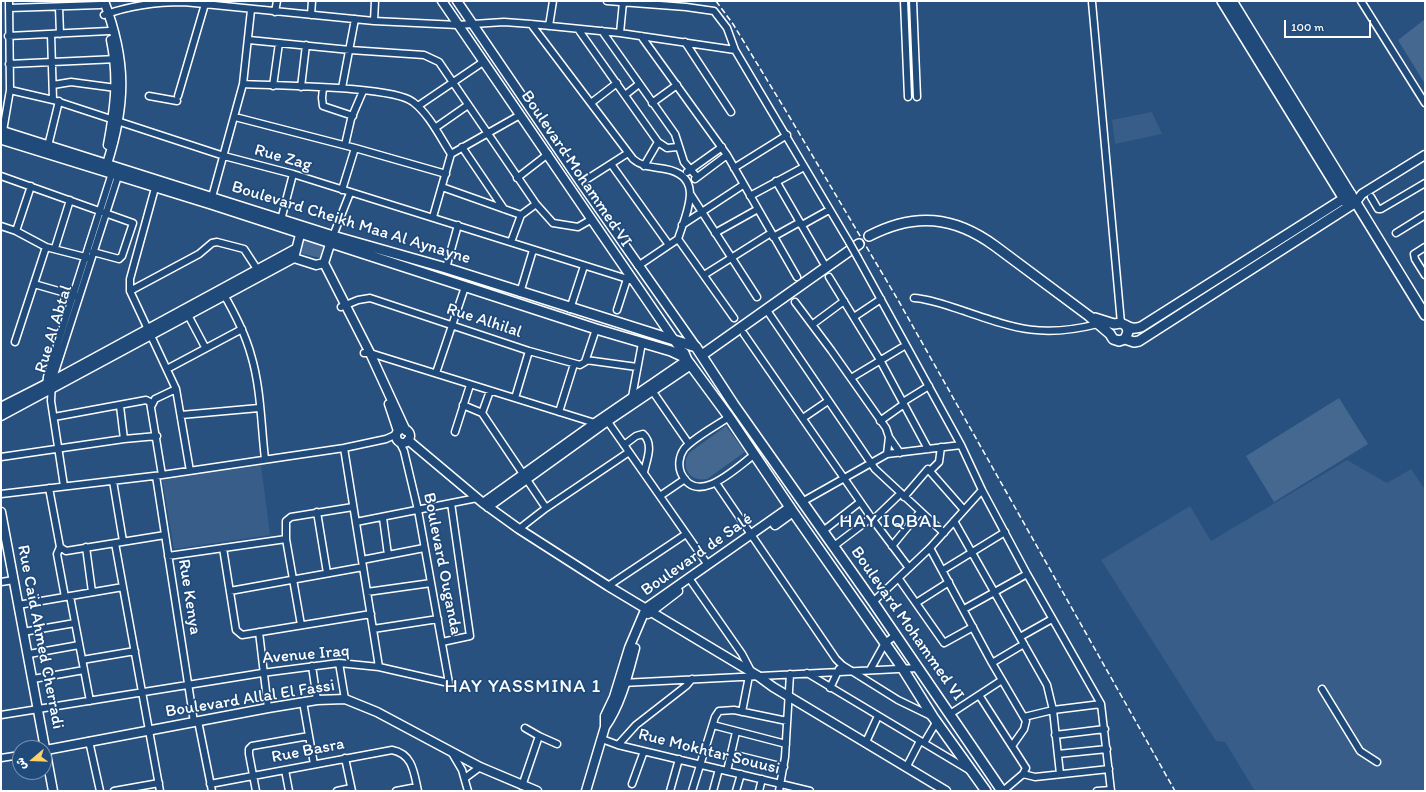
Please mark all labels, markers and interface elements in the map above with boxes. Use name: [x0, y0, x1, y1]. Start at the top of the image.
scale bar: [1286, 12, 1373, 38]
text: 100 m: [1291, 20, 1324, 34]
street label: Boulevard Mohammed VI: [516, 87, 636, 251]
street label: Rue Zag: [252, 140, 314, 176]
street label: Boulevard Cheikh Maa Al Aynayne: [229, 177, 473, 269]
street label: Rue Al Abtal: [31, 283, 77, 375]
street label: Rue Alhilal: [444, 299, 524, 343]
street label: Boulevard Ouganda: [418, 491, 466, 637]
street label: Boulevard de Salé: [637, 509, 757, 601]
district label: HAY IQBAL: [839, 511, 943, 533]
street label: Rue Caïd Ahmed Cherradi: [12, 543, 68, 731]
street label: Boulevard Mohammed VI: [846, 543, 968, 705]
street label: Rue Kenya: [173, 558, 205, 636]
street label: Avenue Iraq: [261, 641, 351, 669]
street label: Boulevard Allal El Fassi: [164, 676, 336, 722]
district label: HAY YASSMINA 1: [445, 676, 601, 698]
street label: Rue Mokhtar Souusi: [636, 725, 782, 779]
street label: Rue Basra: [270, 734, 346, 768]
north arrow: [12, 740, 52, 780]
text: ش: [13, 756, 29, 772]

